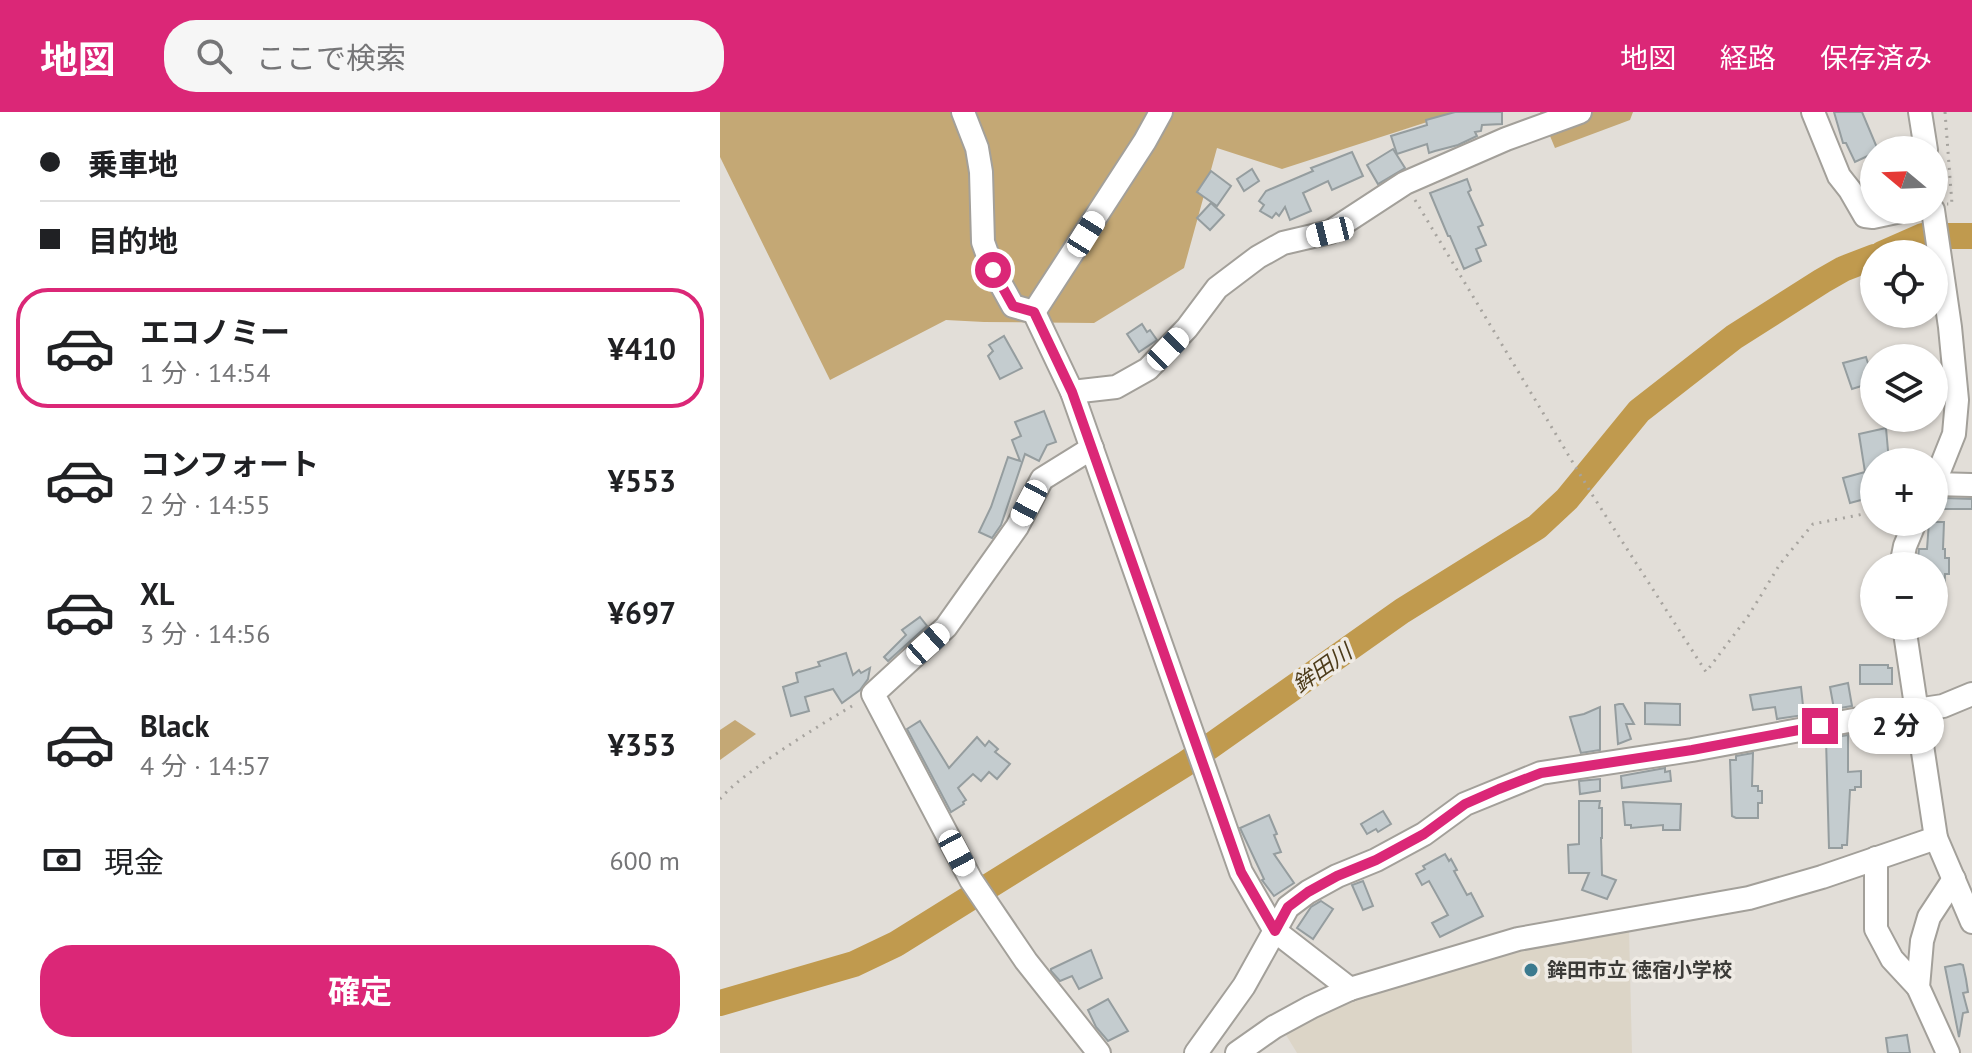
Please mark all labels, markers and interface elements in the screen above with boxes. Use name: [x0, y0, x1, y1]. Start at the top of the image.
search box: [164, 20, 724, 92]
text: 地図: [40, 34, 116, 83]
icon: search: [192, 34, 236, 78]
text: ここで検索: [256, 38, 406, 77]
text: 地図: [1620, 39, 1676, 76]
text: 経路: [1720, 39, 1776, 76]
text: 保存済み: [1820, 39, 1932, 76]
north arrow: [1860, 136, 1948, 224]
map controls: [1860, 136, 1948, 640]
text: 乗車地: [88, 144, 178, 183]
car: [1063, 207, 1109, 261]
car: [1304, 215, 1356, 249]
text: 目的地: [88, 221, 178, 260]
button: locate: [1860, 240, 1948, 328]
route start: [975, 252, 1011, 288]
icon: car: [44, 312, 116, 384]
text: エコノミー: [140, 312, 290, 351]
car: [1143, 323, 1193, 375]
text: ¥410: [608, 329, 676, 368]
button: layers: [1860, 344, 1948, 432]
text: 1 分 · 14:54: [140, 356, 270, 389]
icon: car: [44, 444, 116, 516]
text: コンフォート: [140, 444, 319, 483]
button: +: [1860, 448, 1948, 536]
text: ¥553: [608, 461, 676, 500]
car: [1007, 476, 1051, 530]
text: 2 分 · 14:55: [140, 488, 270, 521]
button: −: [1860, 552, 1948, 640]
text: XL: [140, 574, 174, 613]
icon: car: [44, 576, 116, 648]
text: ¥697: [608, 593, 676, 632]
text: 3 分 · 14:56: [140, 617, 270, 650]
car: [902, 619, 954, 669]
water label: 鉾田川: [1287, 636, 1359, 698]
callout: 2 分: [1848, 698, 1944, 754]
text: Black: [140, 706, 209, 745]
icon: car: [44, 708, 116, 780]
route end: [1802, 708, 1838, 744]
text: 2 分: [1872, 709, 1920, 742]
text: ¥353: [608, 725, 676, 764]
text: 4 分 · 14:57: [140, 749, 270, 782]
car: [935, 826, 979, 880]
icon: cash: [40, 838, 84, 882]
text: 現金: [104, 842, 164, 881]
text: 600 m: [609, 844, 680, 877]
button: 確定: [40, 945, 680, 1037]
place label: 鉾田市立 徳宿小学校: [1547, 957, 1732, 983]
marker: 鉾田市立 徳宿小学校: [1522, 961, 1540, 979]

